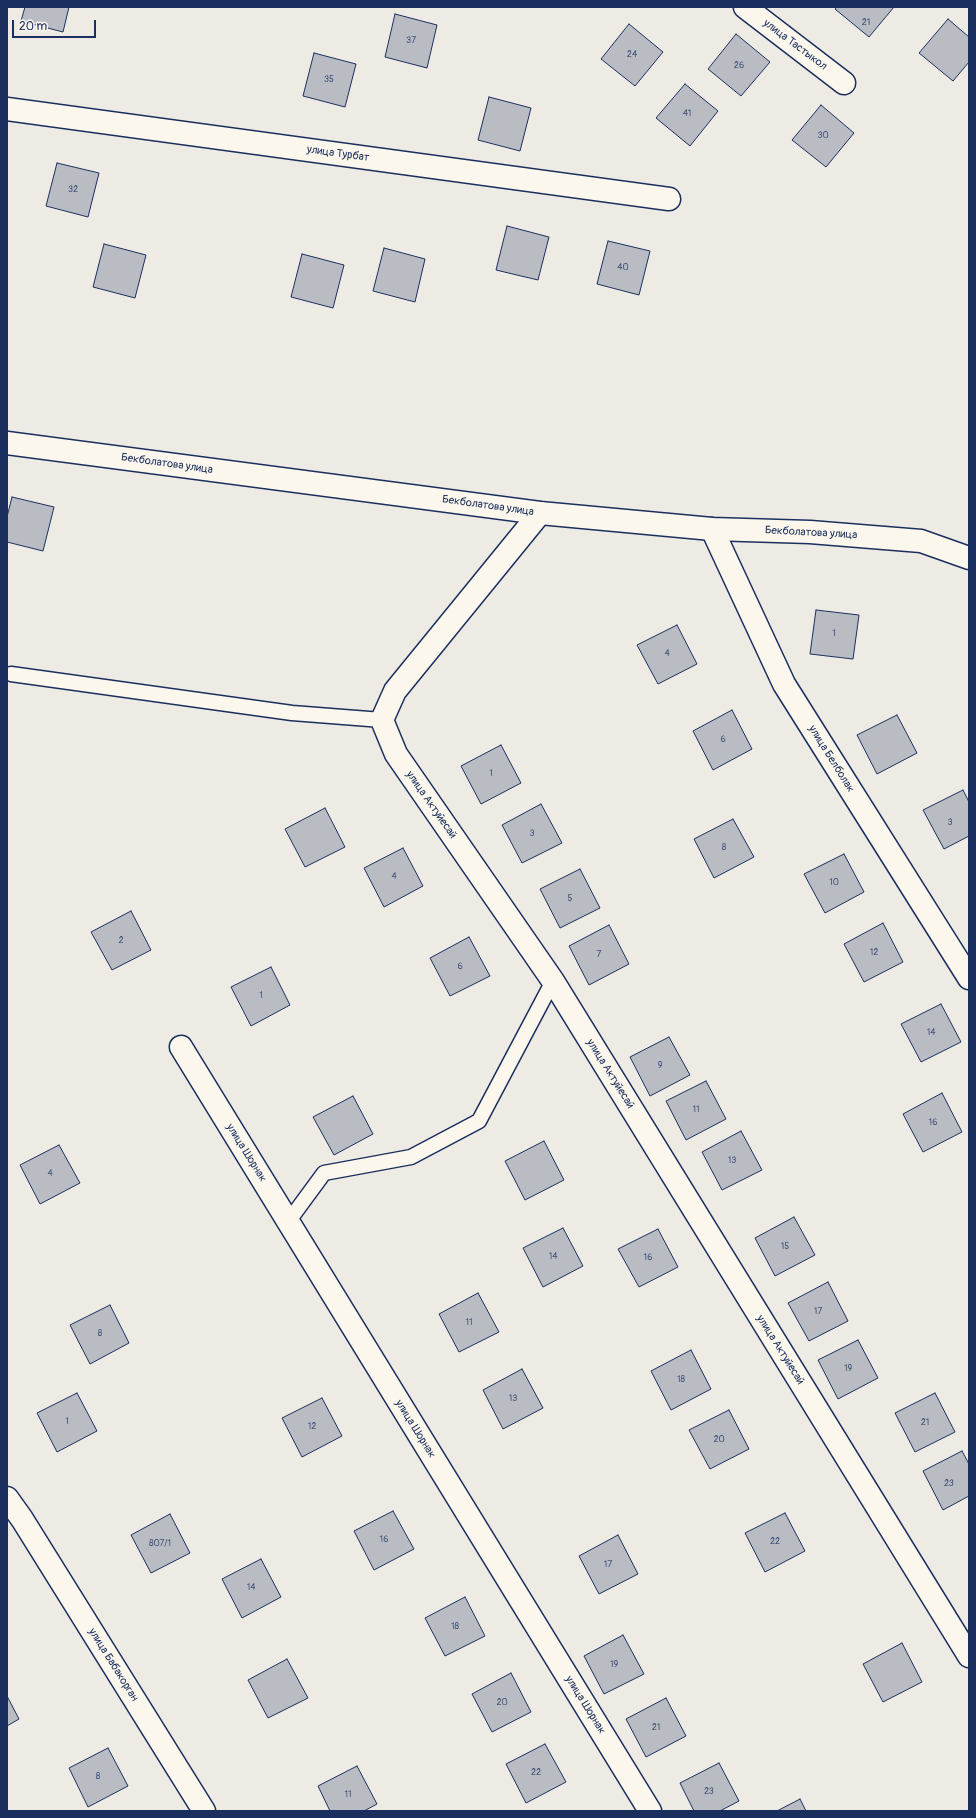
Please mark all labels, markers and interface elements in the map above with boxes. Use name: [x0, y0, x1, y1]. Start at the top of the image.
scale bar: [14, 12, 98, 38]
street label: улица Тастыкол: [761, 17, 829, 73]
house number: 21: [862, 18, 870, 28]
text: 20 m: [19, 19, 47, 34]
house number: 37: [406, 36, 416, 46]
house number: 24: [627, 50, 637, 60]
house number: 26: [734, 61, 744, 71]
house number: 35: [324, 75, 334, 85]
house number: 41: [683, 109, 691, 119]
house number: 30: [817, 131, 829, 141]
street label: улица Турбат: [306, 143, 370, 165]
house number: 32: [68, 185, 78, 195]
house number: 40: [617, 263, 629, 273]
street label: Бекболатова улица: [120, 451, 214, 477]
street label: Бекболатова улица: [441, 493, 535, 519]
street label: Бекболатова улица: [764, 524, 858, 542]
house number: 1: [832, 629, 836, 639]
house number: 4: [664, 649, 670, 659]
street label: улица Белболак: [805, 723, 857, 795]
house number: 6: [720, 735, 726, 745]
street label: улица Актуйесай: [403, 769, 459, 841]
house number: 1: [489, 769, 493, 779]
house number: 3: [947, 818, 953, 828]
house number: 3: [529, 829, 535, 839]
house number: 8: [722, 843, 726, 853]
house number: 4: [391, 872, 397, 882]
house number: 10: [829, 878, 839, 888]
house number: 5: [568, 894, 572, 904]
house number: 2: [118, 936, 124, 946]
house number: 12: [870, 948, 878, 958]
house number: 7: [597, 950, 601, 960]
house number: 6: [457, 962, 463, 972]
house number: 1: [259, 991, 263, 1001]
house number: 14: [927, 1028, 935, 1038]
street label: улица Актуйесай: [583, 1037, 637, 1111]
house number: 9: [658, 1061, 662, 1071]
house number: 11: [692, 1105, 700, 1115]
house number: 16: [929, 1118, 937, 1128]
street label: улица Шорнак: [223, 1121, 269, 1185]
house number: 13: [728, 1156, 736, 1166]
house number: 4: [47, 1169, 53, 1179]
house number: 15: [781, 1242, 789, 1252]
house number: 14: [549, 1252, 557, 1262]
house number: 16: [644, 1253, 652, 1263]
house number: 17: [814, 1307, 822, 1317]
street label: улица Актуйесай: [753, 1313, 807, 1387]
house number: 11: [465, 1318, 473, 1328]
house number: 8: [98, 1329, 102, 1339]
house number: 19: [844, 1364, 852, 1374]
house number: 18: [677, 1375, 685, 1385]
house number: 13: [509, 1394, 517, 1404]
street label: улица Шорнак: [392, 1397, 438, 1461]
house number: 1: [65, 1417, 69, 1427]
house number: 21: [921, 1418, 929, 1428]
house number: 12: [308, 1422, 316, 1432]
house number: 20: [713, 1435, 725, 1445]
house number: 23: [944, 1479, 954, 1489]
house number: 16: [380, 1535, 388, 1545]
house number: 22: [770, 1537, 780, 1547]
house number: 807/1: [149, 1539, 171, 1549]
house number: 17: [604, 1560, 612, 1570]
house number: 14: [247, 1583, 255, 1593]
house number: 18: [451, 1622, 459, 1632]
street label: улица Бабакорган: [85, 1626, 141, 1704]
house number: 19: [610, 1660, 618, 1670]
street label: улица Шорнак: [562, 1673, 608, 1737]
house number: 20: [496, 1698, 508, 1708]
house number: 21: [652, 1723, 660, 1733]
house number: 22: [531, 1768, 541, 1778]
house number: 8: [96, 1772, 100, 1782]
house number: 23: [704, 1787, 714, 1797]
house number: 11: [344, 1790, 352, 1800]

